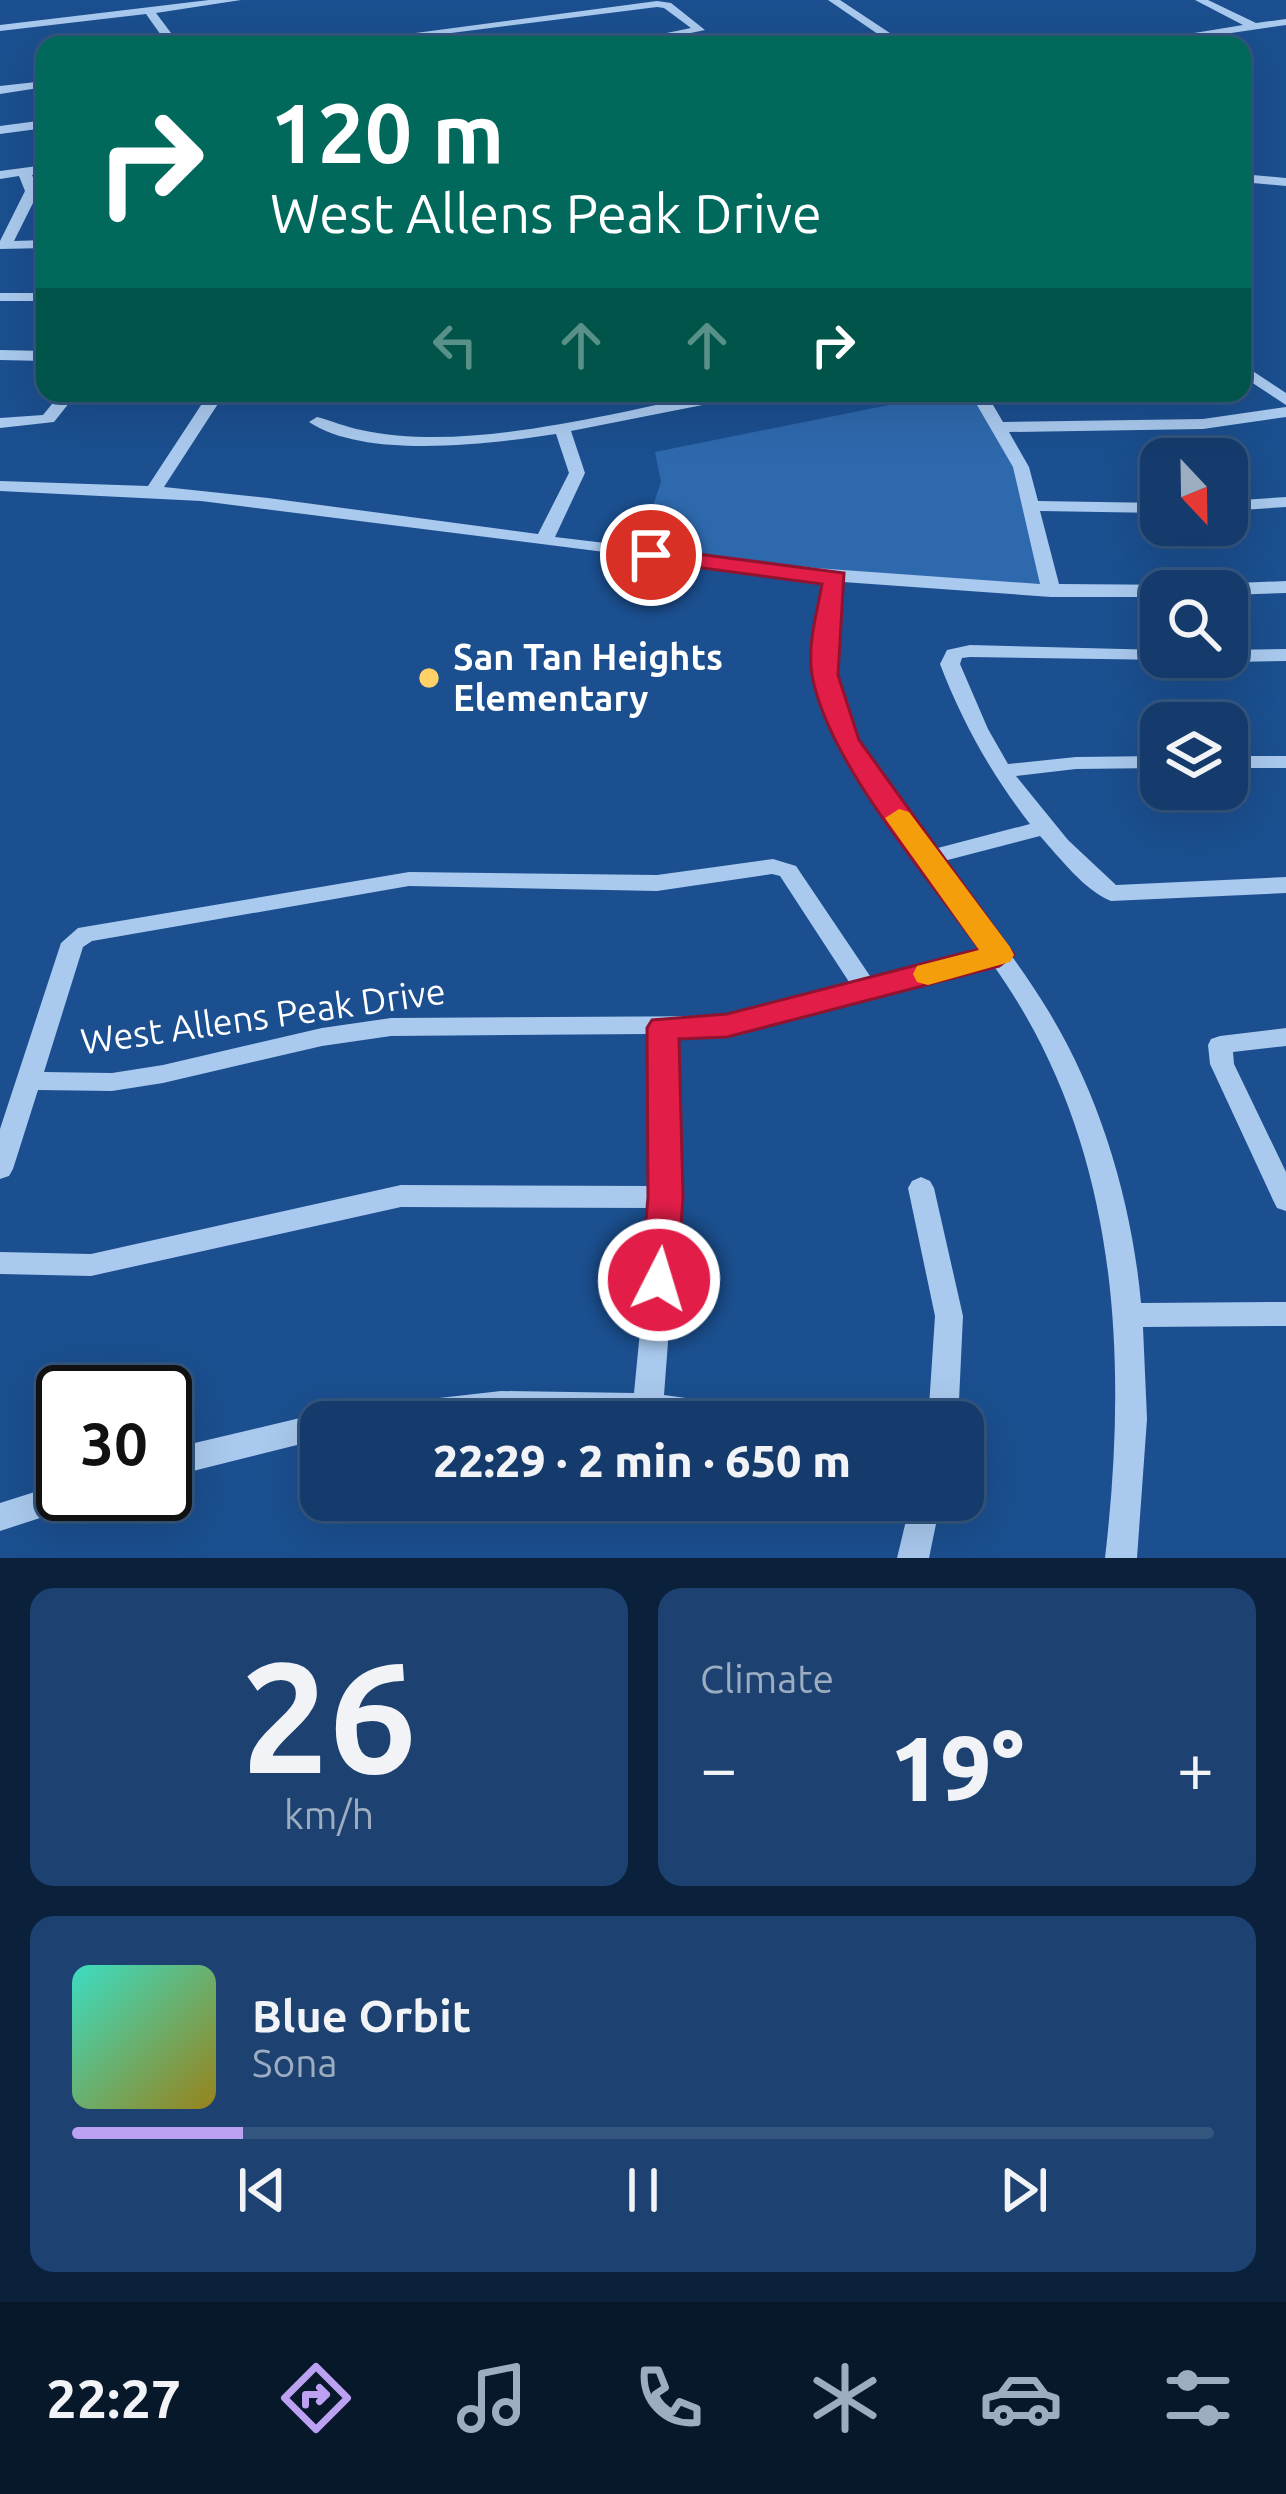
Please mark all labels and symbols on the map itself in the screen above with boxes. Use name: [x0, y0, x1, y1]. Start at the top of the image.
north arrow: [1140, 438, 1248, 546]
pin: [600, 504, 702, 606]
place label: San Tan Heights Elementary: [453, 636, 723, 718]
marker: San Tan Heights Elementary: [416, 665, 442, 691]
street label: West Allens Peak Drive: [78, 970, 448, 1061]
position arrow: [596, 1217, 722, 1343]
speed limit sign: 30: [36, 1365, 192, 1521]

